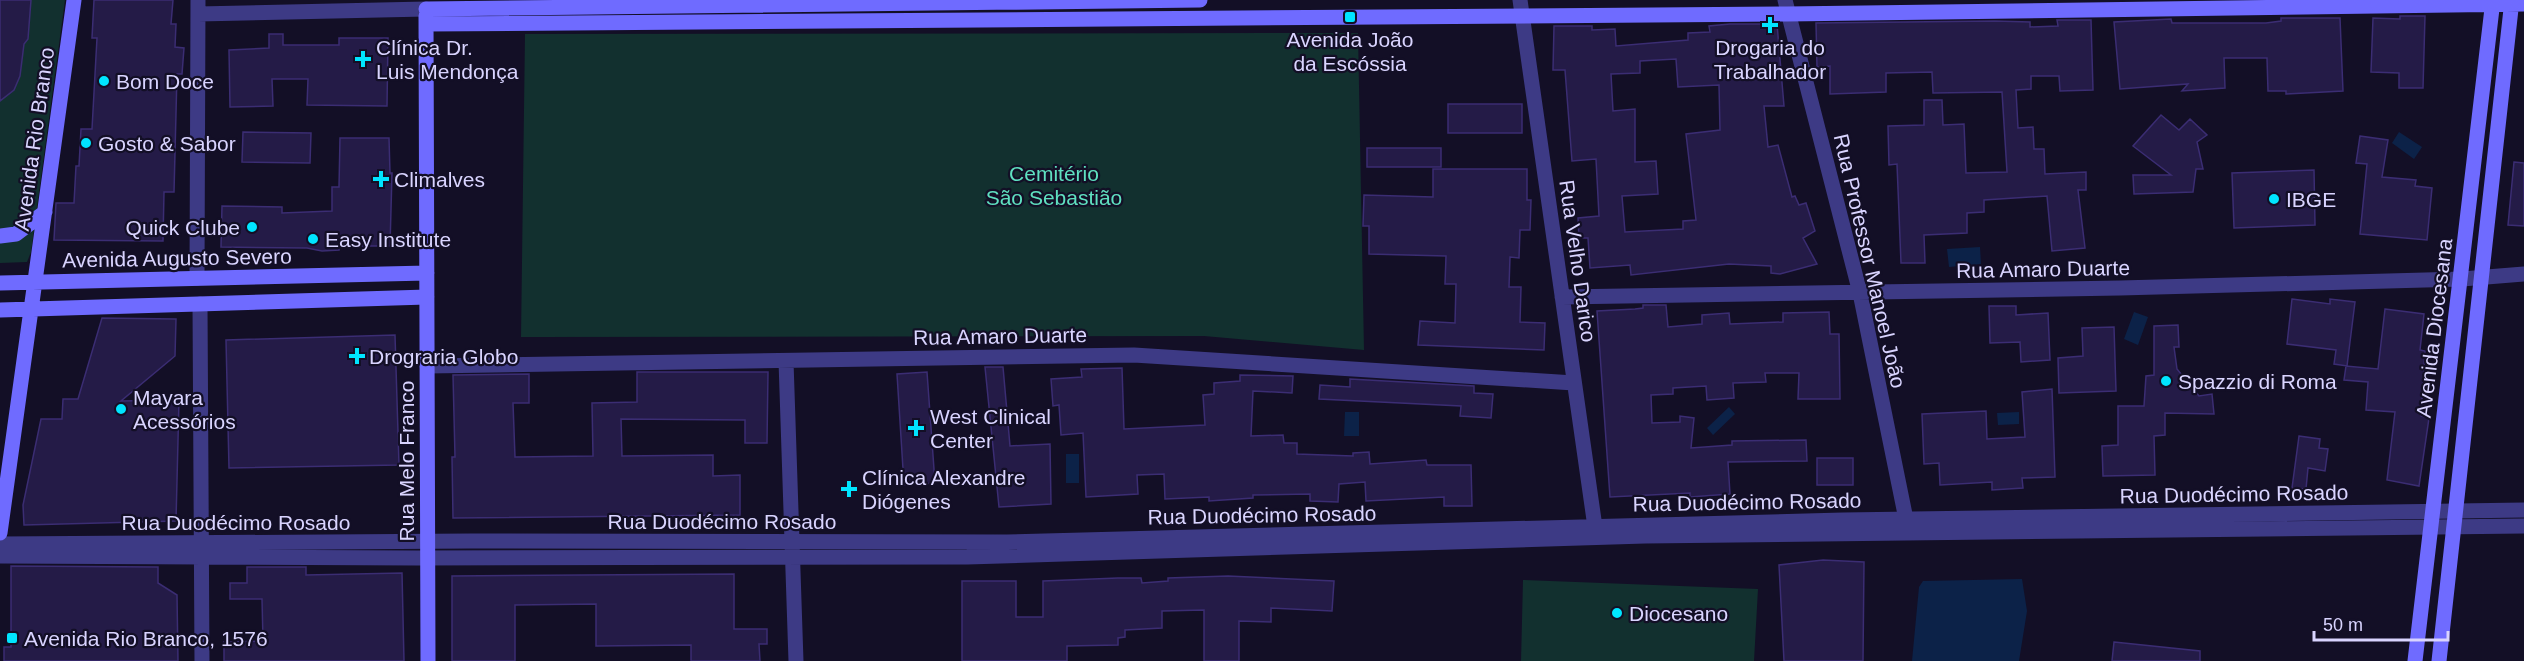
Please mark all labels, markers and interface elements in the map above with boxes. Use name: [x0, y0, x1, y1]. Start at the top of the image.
marker: Avenida João da Escóssia: [1343, 10, 1357, 24]
marker: Drogaria do Trabalhador: [1763, 18, 1777, 32]
place label: Avenida João da Escóssia: [1287, 28, 1413, 75]
place label: Clínica Dr. Luis Mendonça: [376, 36, 519, 83]
place label: Drogaria do Trabalhador: [1714, 36, 1826, 83]
street label: Avenida Rio Branco: [10, 46, 58, 232]
marker: Clínica Dr. Luis Mendonça: [354, 50, 372, 68]
place label: Bom Doce: [116, 70, 214, 93]
marker: Bom Doce: [97, 74, 111, 88]
place label: Gosto & Sabor: [98, 132, 236, 155]
street label: Rua Professor Manoel João: [1830, 132, 1910, 390]
marker: Gosto & Sabor: [79, 136, 93, 150]
park label: Cemitério São Sebastião: [986, 162, 1122, 209]
place label: Climalves: [394, 168, 485, 191]
marker: Climalves: [372, 170, 390, 188]
street label: Rua Velho Darico: [1555, 178, 1601, 344]
place label: IBGE: [2286, 188, 2336, 211]
marker: IBGE: [2267, 192, 2281, 206]
place label: Quick Clube: [126, 216, 240, 239]
marker: Quick Clube: [245, 220, 259, 234]
place label: Easy Institute: [325, 228, 451, 251]
marker: Easy Institute: [306, 232, 320, 246]
street label: Avenida Diocesana: [2412, 237, 2456, 419]
street label: Avenida Augusto Severo: [62, 244, 292, 272]
street label: Rua Amaro Duarte: [1956, 256, 2130, 282]
street label: Rua Amaro Duarte: [913, 323, 1087, 349]
place label: Drograria Globo: [369, 345, 518, 368]
marker: Drograria Globo: [350, 349, 364, 363]
place label: Spazzio di Roma: [2178, 370, 2337, 393]
marker: Spazzio di Roma: [2159, 374, 2173, 388]
street label: Rua Melo Franco: [395, 380, 418, 542]
place label: Mayara Acessórios: [133, 386, 236, 433]
marker: Mayara Acessórios: [114, 402, 128, 416]
place label: West Clinical Center: [930, 405, 1051, 452]
marker: West Clinical Center: [907, 419, 925, 437]
place label: Clínica Alexandre Diógenes: [862, 466, 1025, 513]
marker: Clínica Alexandre Diógenes: [840, 480, 858, 498]
street label: Rua Duodécimo Rosado: [2119, 481, 2349, 507]
street label: Rua Duodécimo Rosado: [1632, 489, 1862, 515]
street label: Rua Duodécimo Rosado: [1147, 502, 1377, 528]
street label: Rua Duodécimo Rosado: [608, 510, 836, 533]
street label: Rua Duodécimo Rosado: [122, 511, 350, 534]
place label: Diocesano: [1629, 602, 1728, 625]
scale bar: [2314, 604, 2448, 642]
marker: Diocesano: [1610, 606, 1624, 620]
text: 50 m: [2323, 615, 2363, 635]
place label: Avenida Rio Branco, 1576: [24, 627, 268, 650]
marker: Avenida Rio Branco, 1576: [5, 631, 19, 645]

